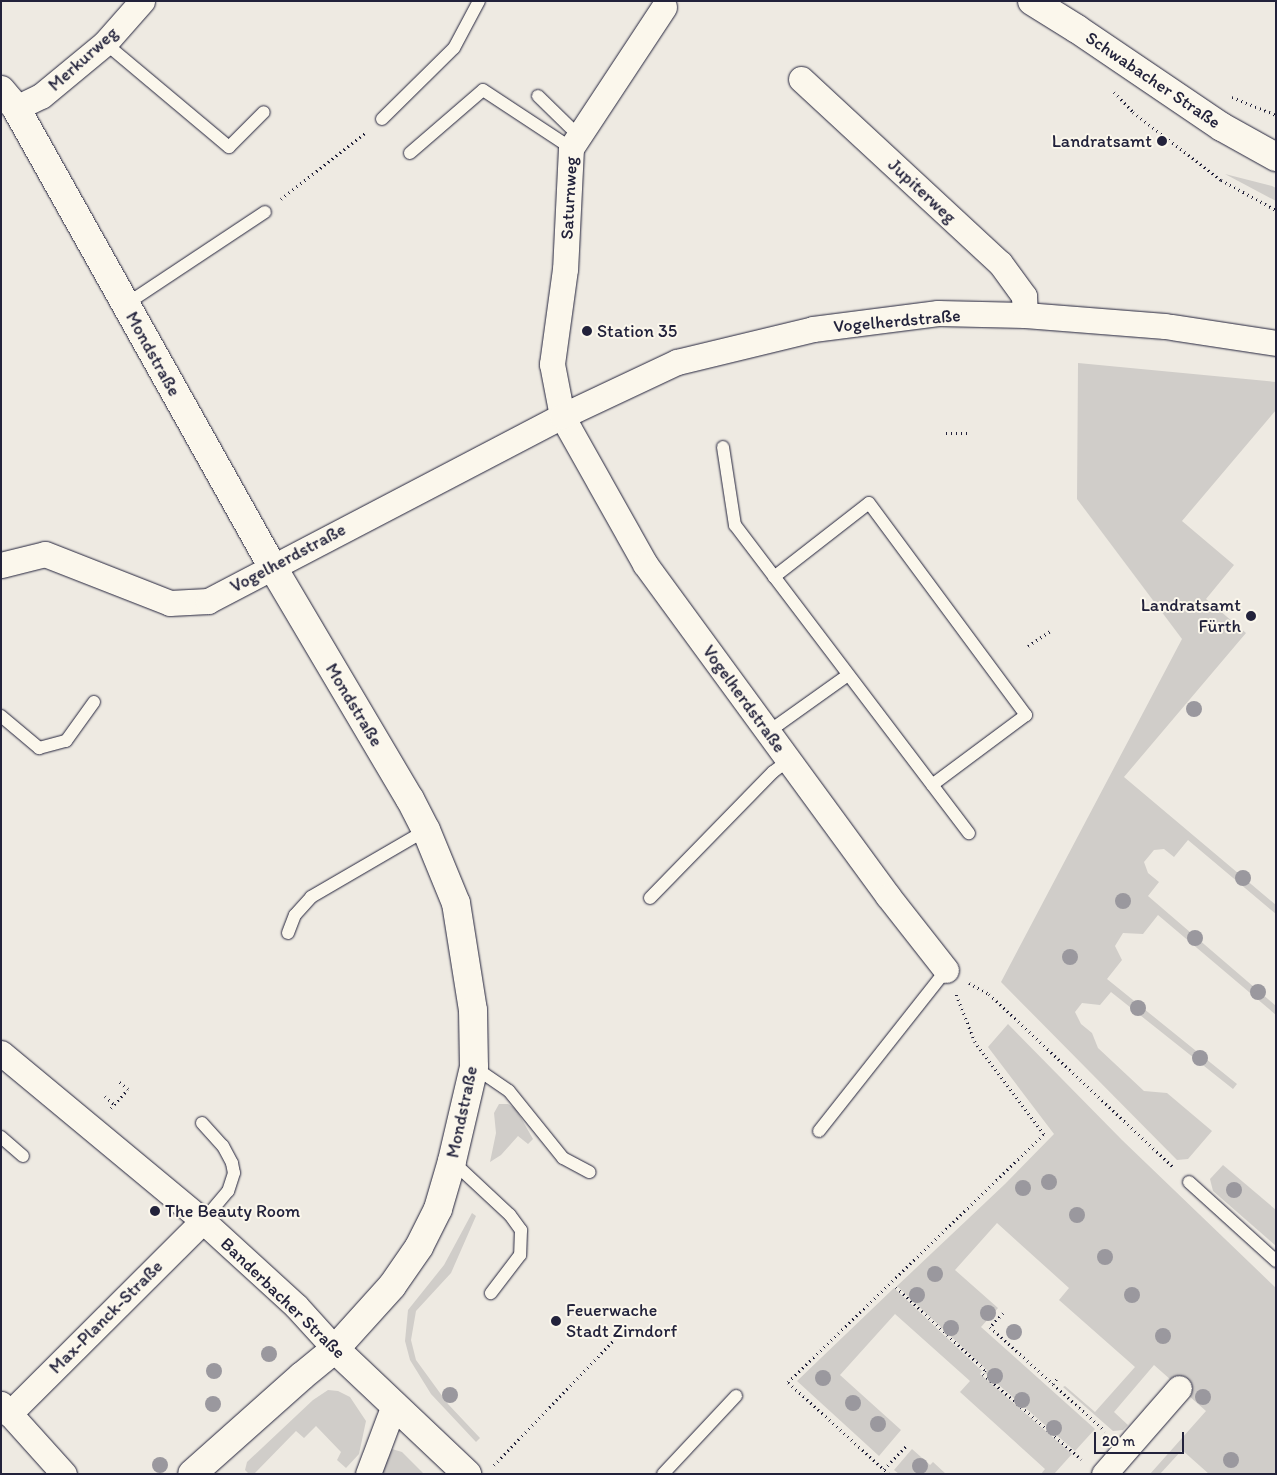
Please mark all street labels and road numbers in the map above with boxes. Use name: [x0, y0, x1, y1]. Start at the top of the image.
street label: Merkurweg: [44, 22, 122, 96]
street label: Schwabacher Straße: [1082, 27, 1224, 133]
street label: Jupiterweg: [883, 154, 961, 228]
street label: Saturnweg: [556, 156, 582, 240]
street label: Vogelherdstraße: [833, 305, 961, 337]
street label: Mondstraße: [121, 308, 185, 400]
street label: Vogelherdstraße: [227, 519, 349, 597]
street label: Vogelherdstraße: [698, 641, 790, 757]
street label: Mondstraße: [321, 659, 387, 751]
street label: Mondstraße: [442, 1064, 482, 1160]
street label: Banderbacher Straße: [216, 1233, 350, 1363]
street label: Max-Planck-Straße: [45, 1256, 167, 1378]

